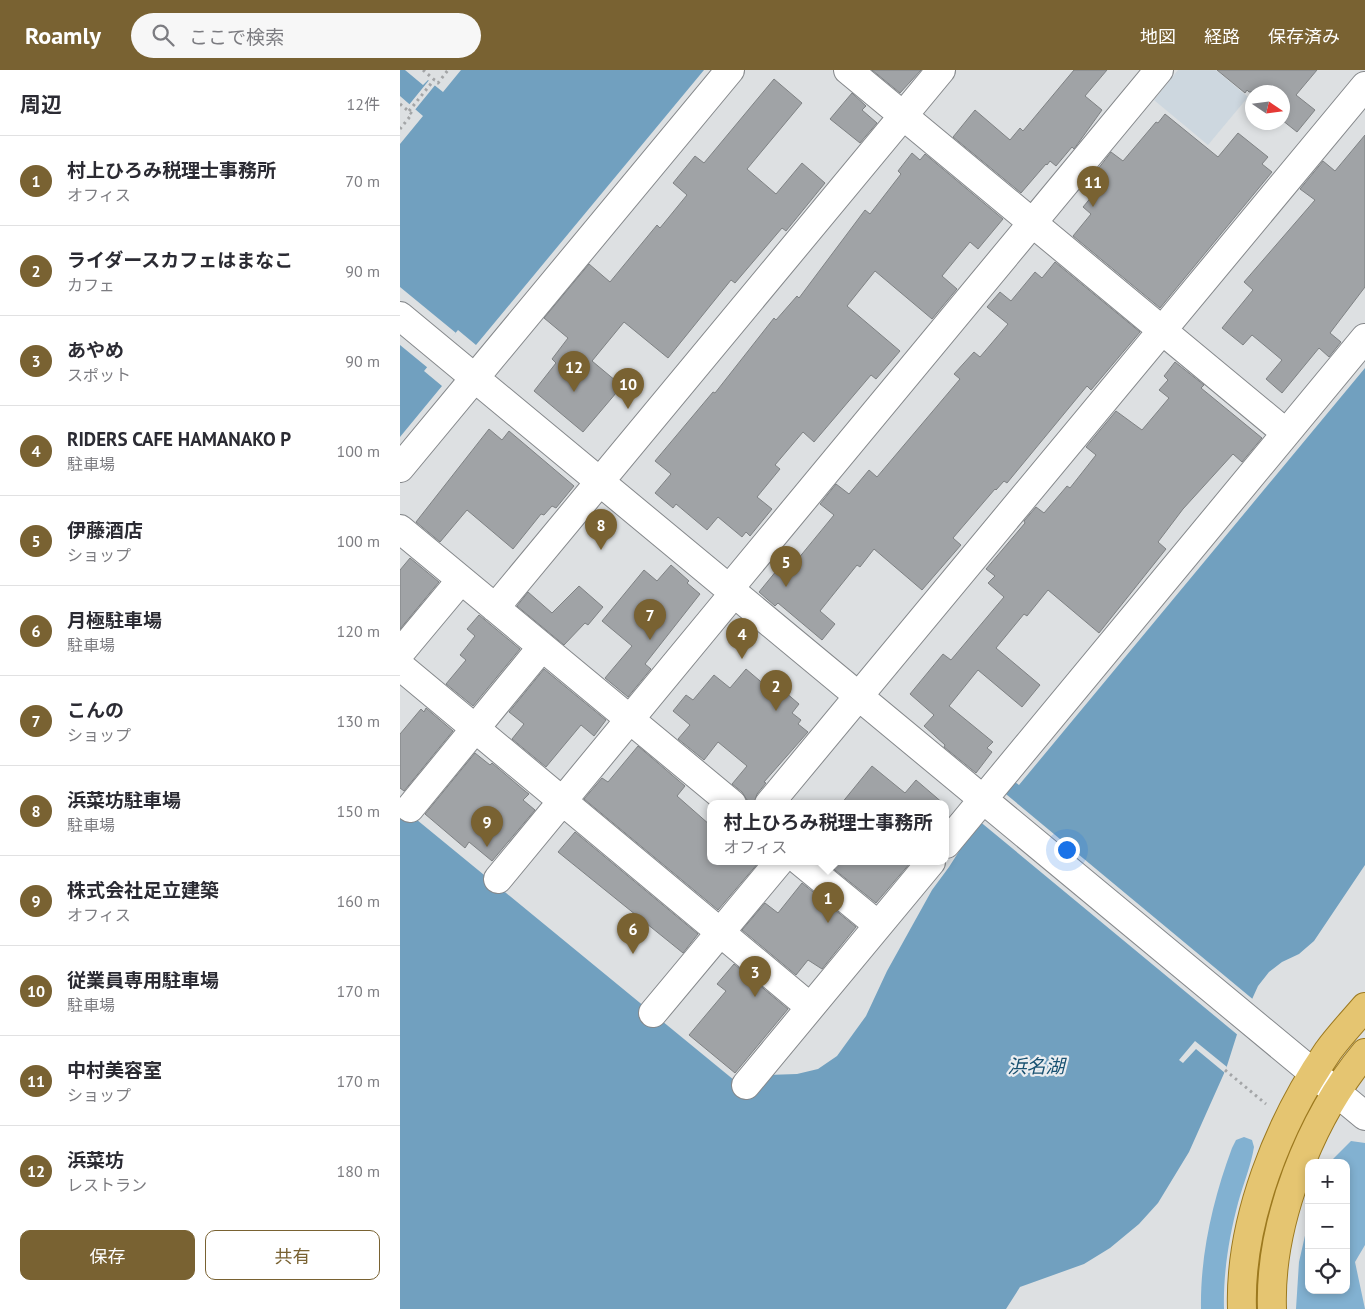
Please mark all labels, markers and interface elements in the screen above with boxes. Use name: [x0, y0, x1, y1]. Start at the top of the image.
search box: [131, 13, 481, 58]
text: Roamly: [25, 20, 101, 51]
icon: search: [149, 21, 177, 49]
text: ここで検索: [189, 25, 284, 49]
text: 地図: [1140, 25, 1176, 48]
text: 経路: [1204, 25, 1240, 48]
text: 保存済み: [1268, 25, 1340, 48]
north arrow: [1245, 85, 1290, 130]
text: 周辺: [20, 91, 62, 118]
text: 12件: [347, 94, 380, 114]
text: 村上ひろみ税理士事務所: [67, 158, 276, 182]
pin: 11: [1077, 166, 1109, 207]
text: 1: [31, 171, 41, 191]
text: 70 m: [345, 171, 380, 191]
text: オフィス: [67, 185, 131, 205]
text: ライダースカフェはまなこ: [67, 248, 293, 272]
text: 2: [31, 261, 41, 281]
text: 90 m: [345, 261, 380, 281]
text: カフェ: [67, 275, 115, 295]
text: あやめ: [67, 338, 124, 362]
text: 3: [31, 351, 41, 371]
text: 90 m: [345, 351, 380, 371]
pin: 12: [558, 351, 590, 392]
text: スポット: [67, 365, 131, 385]
pin: 10: [612, 368, 644, 409]
text: RIDERS CAFE HAMANAKO P: [67, 427, 291, 451]
text: 4: [31, 441, 41, 461]
text: 100 m: [337, 441, 380, 461]
text: 駐車場: [67, 454, 115, 474]
pin: 8: [585, 509, 617, 550]
text: 伊藤酒店: [67, 518, 143, 542]
text: 5: [31, 531, 41, 551]
text: 100 m: [337, 531, 380, 551]
text: ショップ: [67, 545, 131, 565]
pin: 5: [770, 546, 802, 587]
pin: 7: [634, 599, 666, 640]
text: 月極駐車場: [67, 608, 162, 632]
pin: 4: [726, 618, 758, 659]
text: 6: [31, 621, 41, 641]
text: 120 m: [337, 621, 380, 641]
text: 駐車場: [67, 635, 115, 655]
pin: 2: [760, 670, 792, 711]
text: こんの: [67, 698, 124, 722]
text: 7: [31, 711, 41, 731]
text: 130 m: [337, 711, 380, 731]
text: ショップ: [67, 725, 131, 745]
text: 浜菜坊駐車場: [67, 788, 181, 812]
popup: [707, 800, 949, 865]
text: 8: [31, 801, 41, 821]
text: 150 m: [337, 801, 380, 821]
pin: 9: [471, 806, 503, 847]
text: 村上ひろみ税理士事務所: [723, 810, 933, 834]
text: 駐車場: [67, 815, 115, 835]
text: オフィス: [723, 837, 787, 857]
your location: [1054, 837, 1080, 863]
text: 株式会社足立建築: [67, 878, 219, 902]
pin: 1: [812, 882, 844, 923]
text: 9: [31, 891, 41, 911]
text: 160 m: [337, 891, 380, 911]
text: オフィス: [67, 905, 131, 925]
pin: 6: [617, 913, 649, 954]
pin: 3: [739, 956, 771, 997]
text: 従業員専用駐車場: [67, 968, 219, 992]
text: 10: [27, 981, 45, 1001]
text: 170 m: [337, 981, 380, 1001]
text: 駐車場: [67, 995, 115, 1015]
water label: 浜名湖: [1007, 1054, 1067, 1078]
text: 中村美容室: [67, 1058, 162, 1082]
text: 11: [27, 1071, 45, 1091]
text: 170 m: [337, 1071, 380, 1091]
text: ショップ: [67, 1085, 131, 1105]
text: 浜菜坊: [67, 1148, 124, 1172]
map controls: [1305, 1159, 1350, 1294]
button: +: [1305, 1159, 1350, 1204]
text: 12: [27, 1161, 45, 1181]
text: 180 m: [337, 1161, 380, 1181]
text: レストラン: [67, 1175, 147, 1195]
button: −: [1305, 1204, 1350, 1249]
button: 保存: [20, 1230, 195, 1280]
button: 共有: [205, 1230, 380, 1280]
button: locate: [1305, 1249, 1350, 1294]

